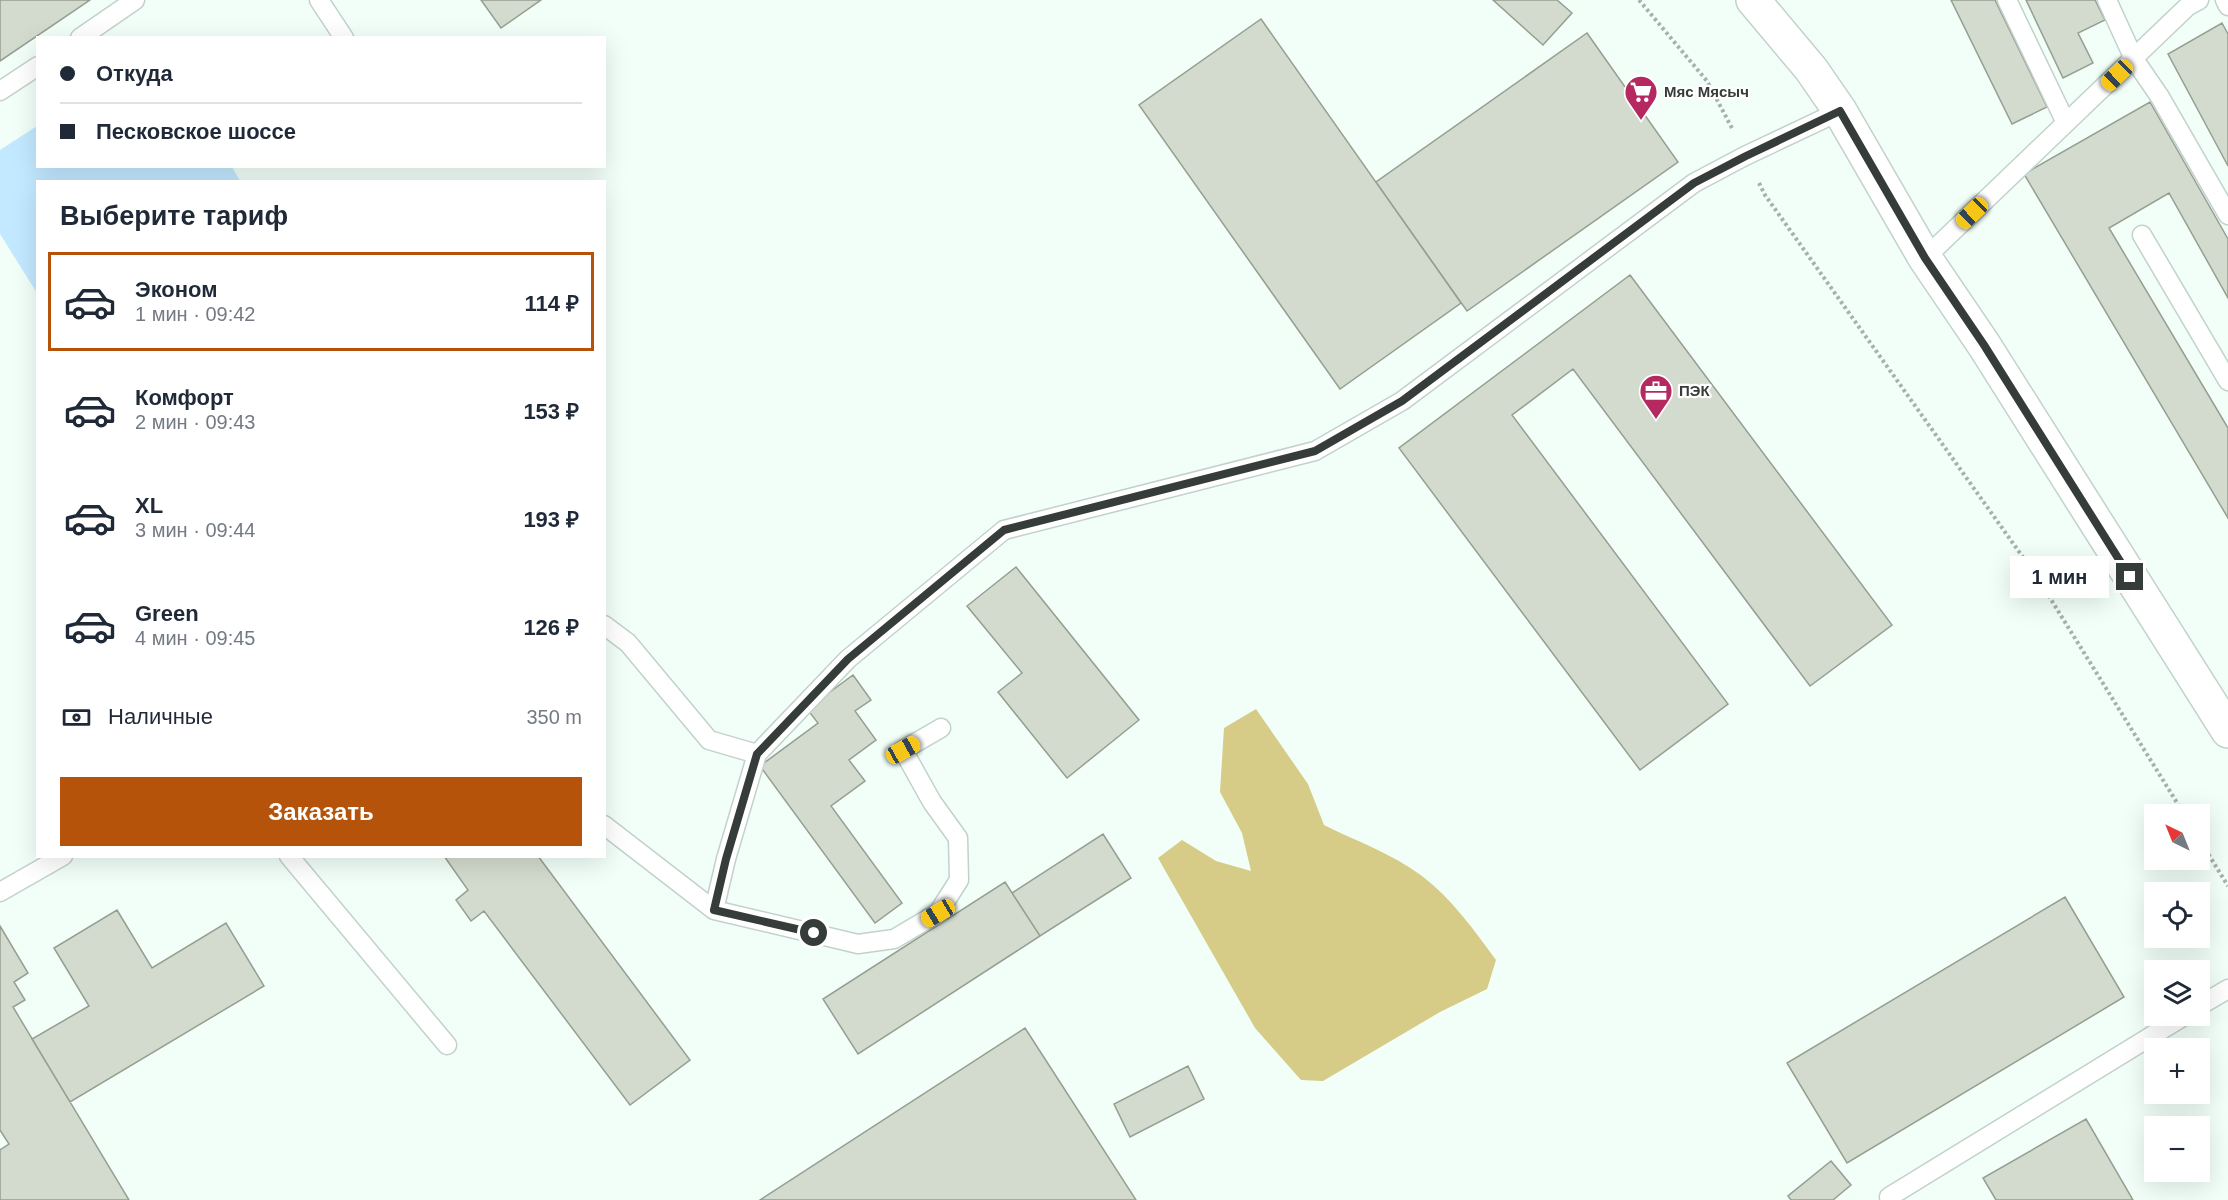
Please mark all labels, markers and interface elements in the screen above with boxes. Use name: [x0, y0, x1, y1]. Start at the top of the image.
car: [2098, 56, 2136, 94]
text: Откуда: [96, 61, 173, 86]
supermarket icon: Мяс Мясыч: [1623, 74, 1659, 121]
place label: Мяс Мясыч: [1664, 83, 1749, 100]
text: Песковское шоссе: [96, 119, 296, 144]
car: [1953, 194, 1991, 232]
text: Выберите тариф: [60, 201, 288, 231]
icon: car: [63, 275, 117, 329]
text: Эконом: [135, 277, 218, 302]
text: 114 ₽: [525, 291, 579, 316]
text: 1 мин · 09:42: [135, 303, 255, 325]
office icon: ПЭК: [1638, 373, 1674, 420]
place label: ПЭК: [1679, 382, 1710, 399]
icon: car: [63, 383, 117, 437]
text: Комфорт: [135, 385, 234, 410]
text: 153 ₽: [523, 399, 579, 424]
text: 2 мин · 09:43: [135, 411, 255, 433]
icon: car: [63, 491, 117, 545]
text: XL: [135, 493, 163, 518]
text: 193 ₽: [523, 507, 579, 532]
text: 3 мин · 09:44: [135, 519, 255, 541]
callout: 1 мин: [2010, 556, 2109, 598]
route end: [2116, 563, 2143, 590]
text: 1 мин: [2032, 566, 2087, 588]
icon: car: [63, 599, 117, 653]
text: Green: [135, 601, 199, 626]
text: 126 ₽: [523, 615, 579, 640]
text: 4 мин · 09:45: [135, 627, 255, 649]
icon: cash: [60, 701, 93, 734]
text: Наличные: [108, 704, 213, 729]
text: 350 m: [526, 706, 582, 728]
car: [883, 733, 923, 767]
button: Заказать: [60, 777, 582, 846]
north arrow: [2144, 804, 2210, 870]
map controls: [2144, 804, 2210, 1182]
button: locate: [2144, 882, 2210, 948]
car: [918, 896, 958, 930]
route start: [800, 919, 827, 946]
button: layers: [2144, 960, 2210, 1026]
button: +: [2144, 1038, 2210, 1104]
button: −: [2144, 1116, 2210, 1182]

